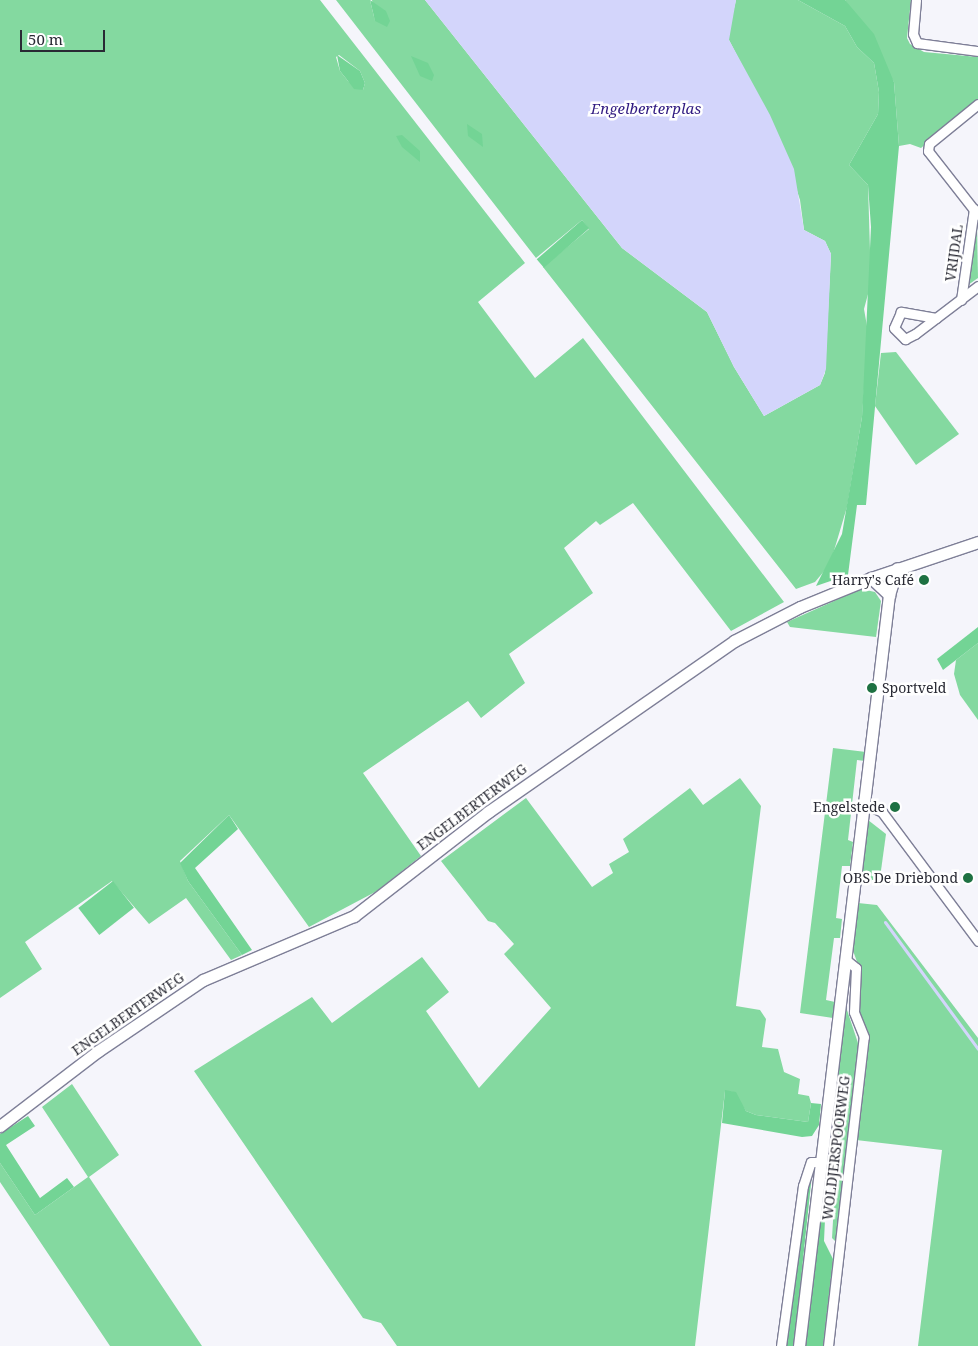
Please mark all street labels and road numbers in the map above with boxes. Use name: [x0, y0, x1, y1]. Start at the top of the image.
street label: VRIJDAL: [942, 223, 966, 283]
street label: ENGELBERTERWEG: [414, 760, 530, 854]
street label: ENGELBERTERWEG: [69, 969, 187, 1059]
street label: WOLDJERSPOORWEG: [819, 1075, 853, 1221]

